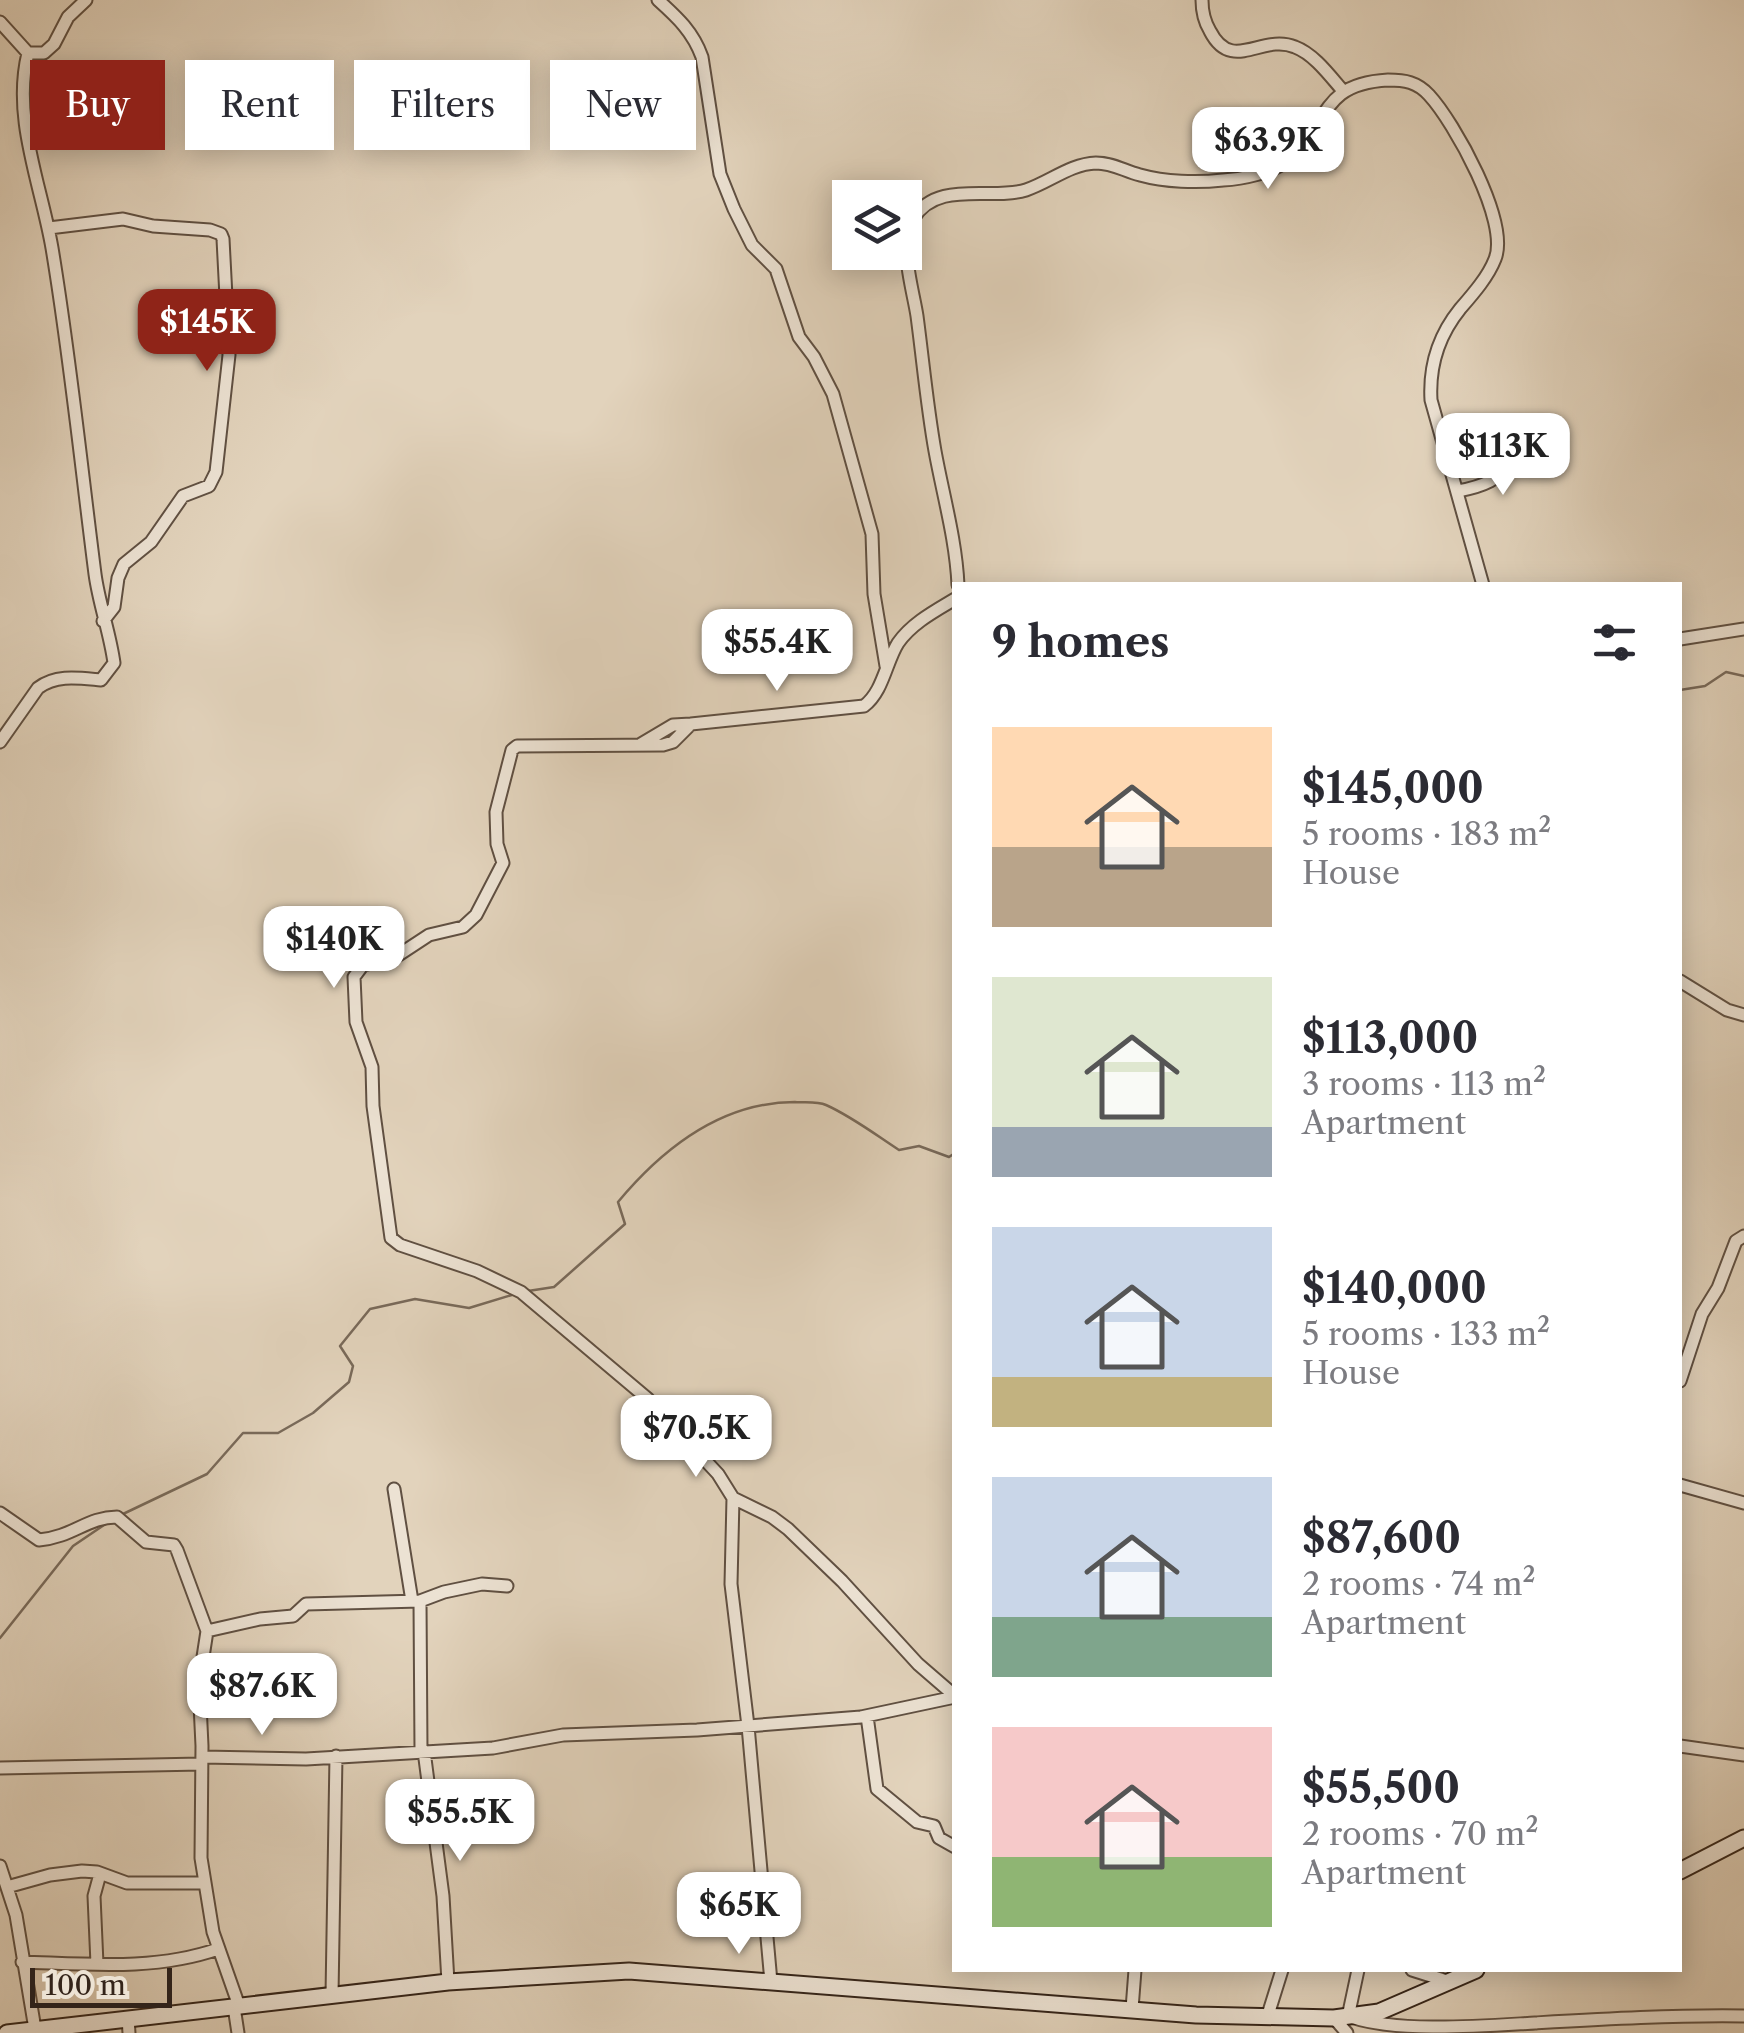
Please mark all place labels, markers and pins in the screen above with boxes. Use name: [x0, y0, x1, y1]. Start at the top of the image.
pin: $63.9K: [1187, 107, 1349, 192]
pin: $145K: [137, 289, 277, 374]
pin: $113K: [1433, 413, 1573, 498]
pin: $55.4K: [696, 609, 858, 694]
pin: $140K: [264, 906, 404, 991]
pin: $70.5K: [615, 1395, 777, 1480]
pin: $87.6K: [181, 1653, 343, 1738]
pin: $55.5K: [379, 1779, 541, 1864]
pin: $65K: [680, 1872, 798, 1957]

